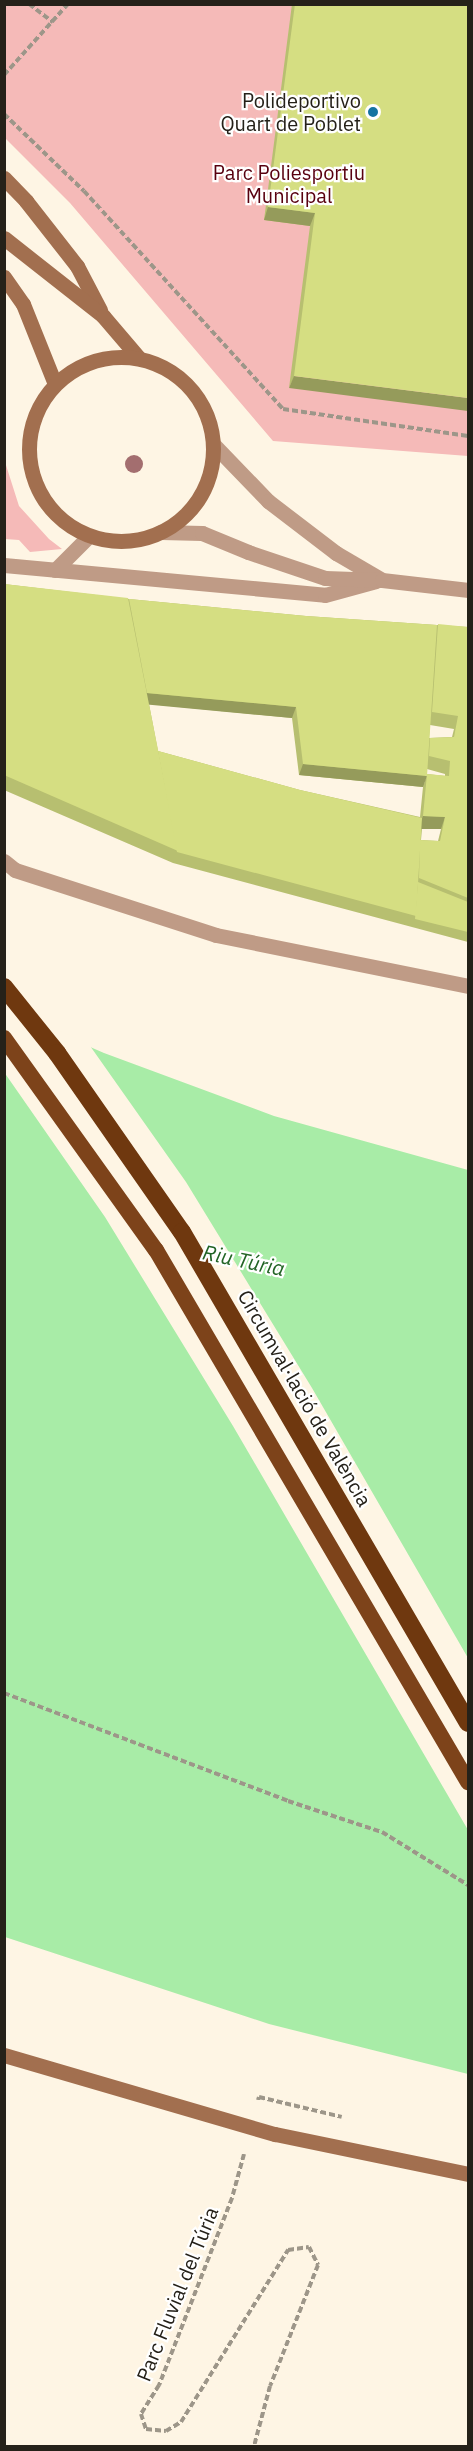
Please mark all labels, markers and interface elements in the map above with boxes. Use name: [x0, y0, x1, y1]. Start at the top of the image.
place label: Polideportivo Quart de Poblet: [220, 88, 361, 135]
marker: Polideportivo Quart de Poblet: [366, 105, 380, 119]
park label: Parc Poliesportiu Municipal: [213, 161, 365, 208]
water label: Riu Túria: [201, 1239, 287, 1281]
street label: Circumval·lació de València: [233, 1286, 377, 1510]
street label: Parc Fluvial del Túria: [131, 2203, 223, 2385]

